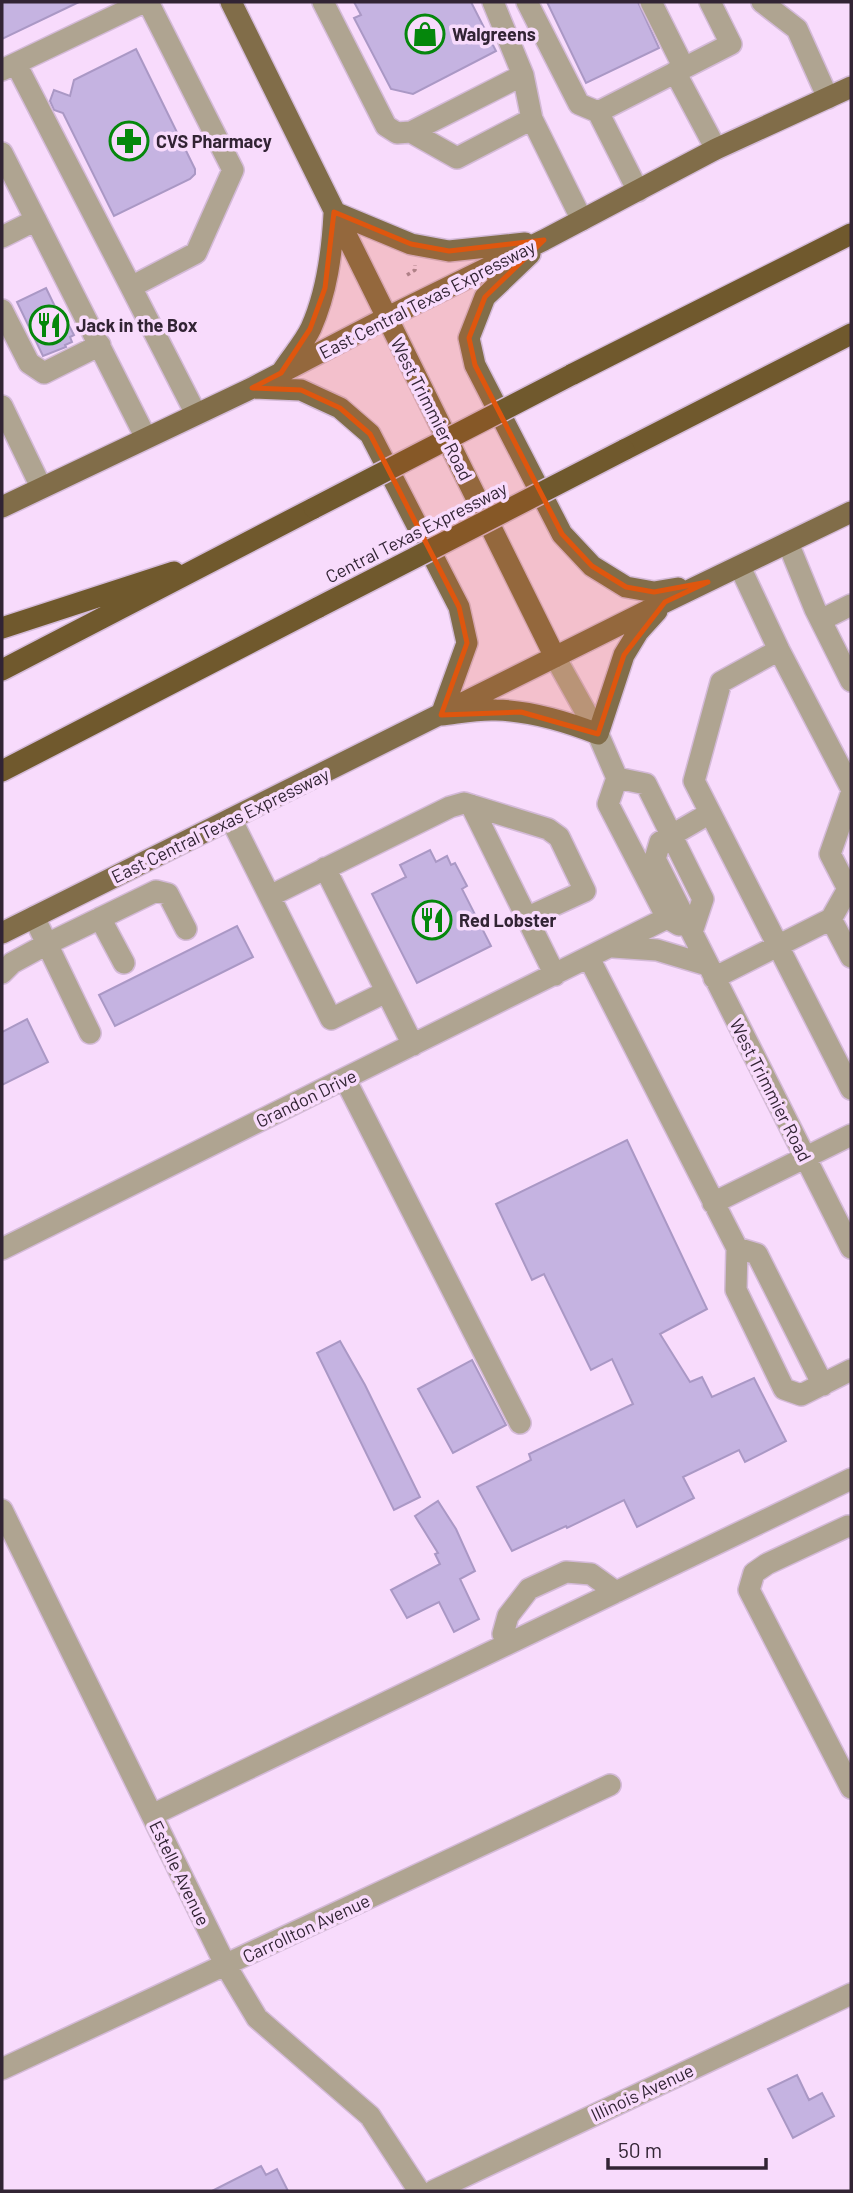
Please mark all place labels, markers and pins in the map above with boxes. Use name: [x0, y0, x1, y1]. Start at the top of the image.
shop icon: Walgreens: [404, 13, 446, 55]
place label: Walgreens: [452, 23, 536, 45]
pharmacy icon: CVS Pharmacy: [108, 120, 150, 162]
place label: CVS Pharmacy: [156, 130, 272, 152]
restaurant icon: Jack in the Box: [28, 304, 70, 346]
place label: Jack in the Box: [76, 314, 198, 336]
restaurant icon: Red Lobster: [411, 899, 453, 941]
place label: Red Lobster: [459, 909, 557, 931]

